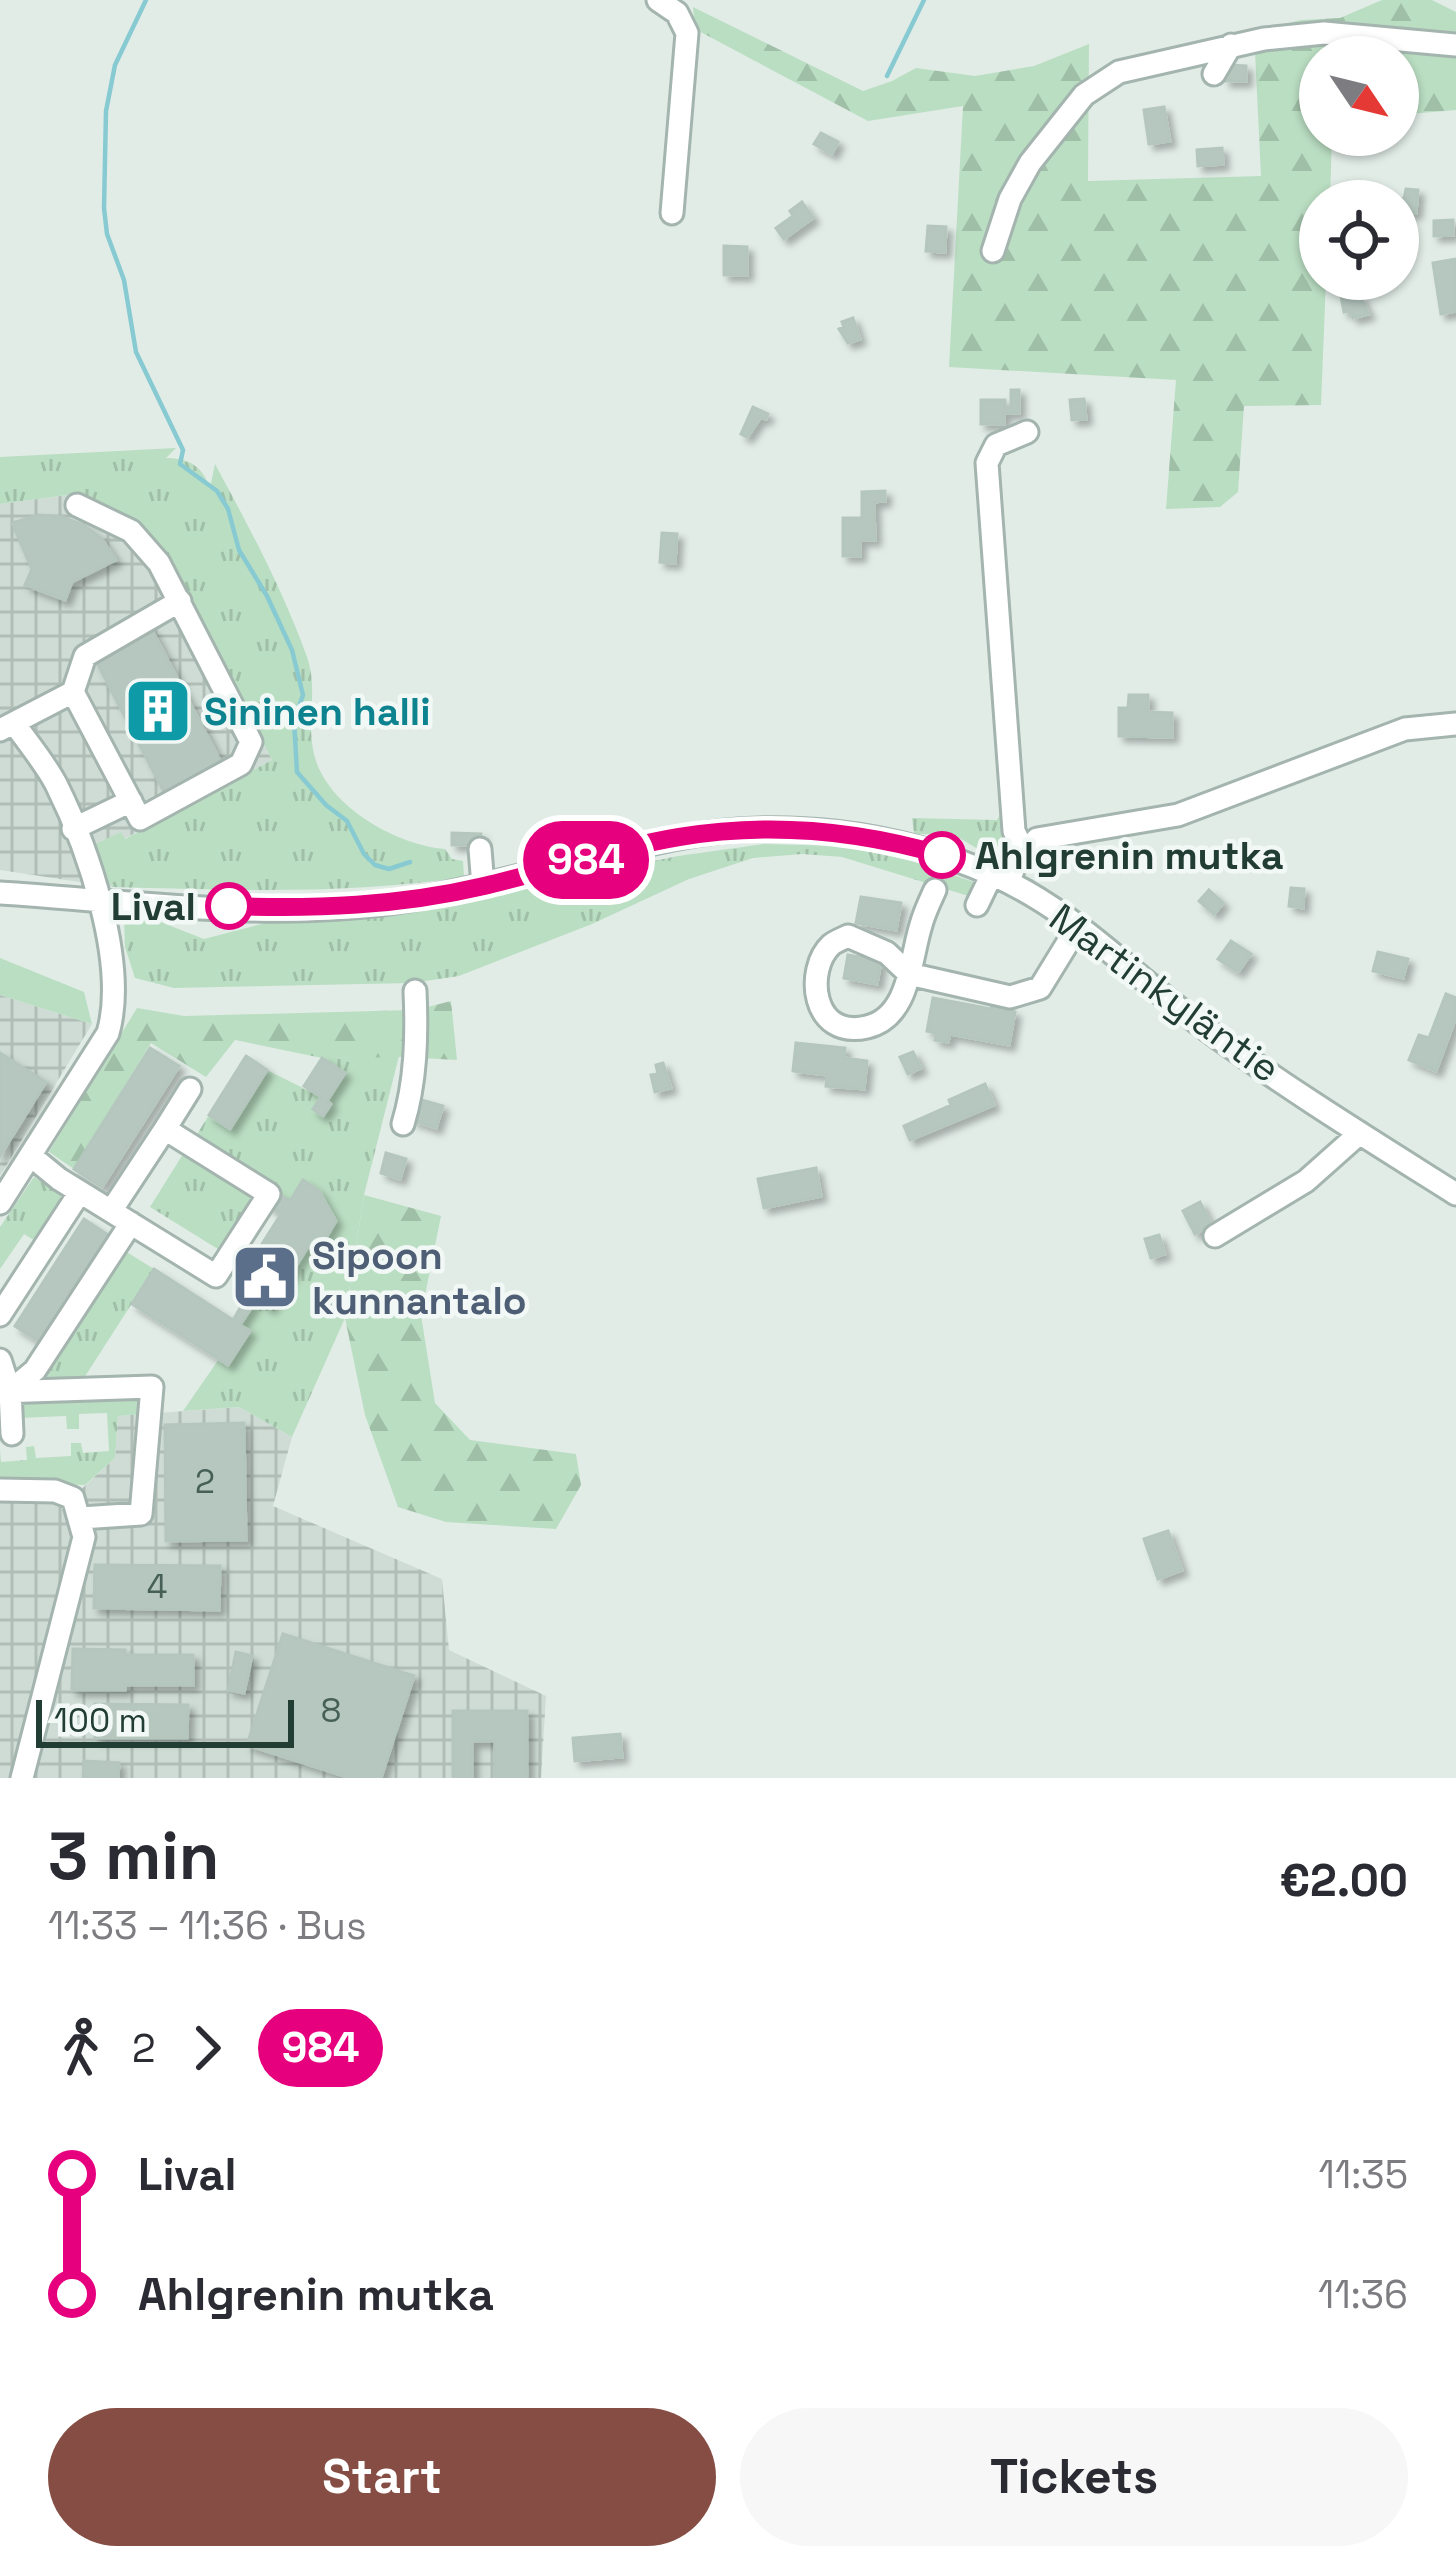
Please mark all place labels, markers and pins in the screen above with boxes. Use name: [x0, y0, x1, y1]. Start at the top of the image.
building icon: Sininen halli: [123, 676, 193, 746]
place label: Sininen halli: [204, 687, 431, 736]
place label: Ahlgrenin mutka: [975, 831, 1284, 880]
marker: Ahlgrenin mutka: [920, 833, 964, 877]
place label: Lival: [111, 882, 196, 931]
marker: Lival: [207, 884, 251, 928]
place label: Sipoon kunnantalo: [312, 1231, 527, 1325]
public building icon: Sipoon kunnantalo: [230, 1242, 300, 1312]

